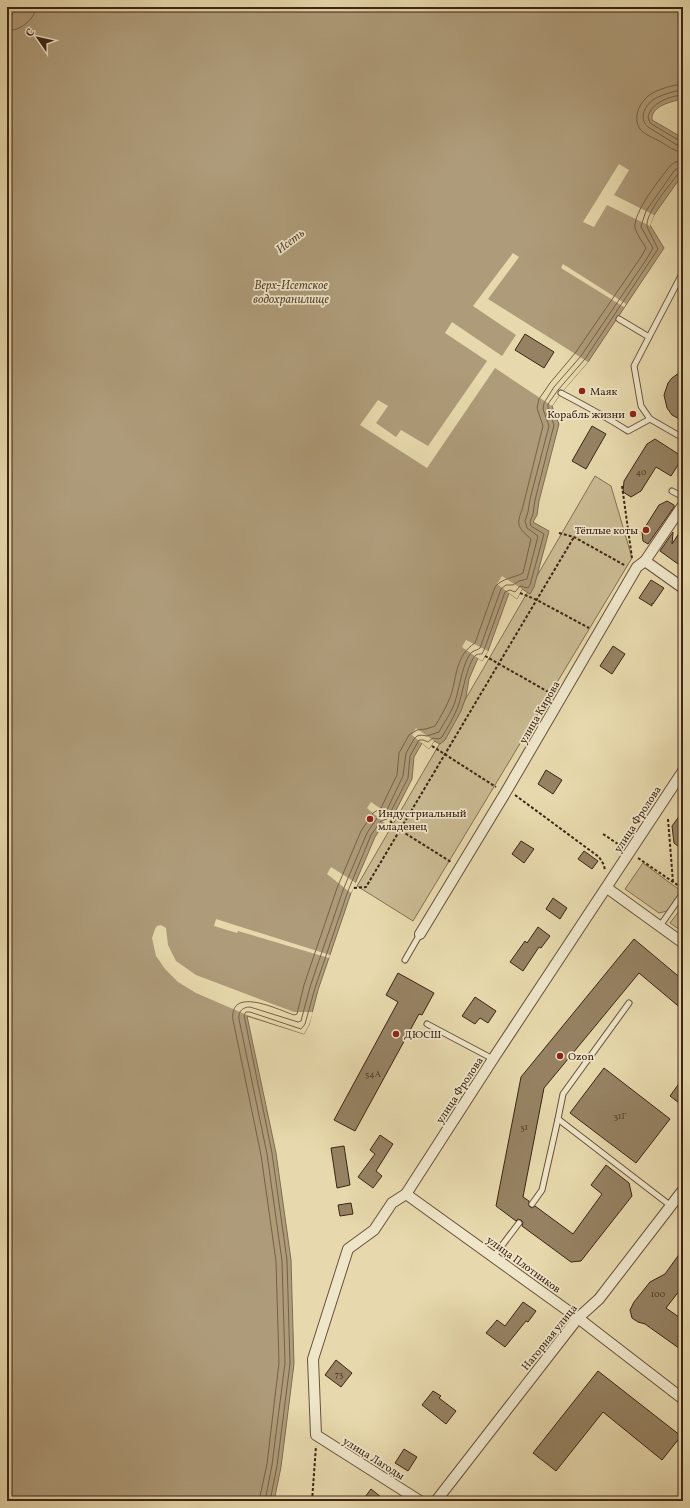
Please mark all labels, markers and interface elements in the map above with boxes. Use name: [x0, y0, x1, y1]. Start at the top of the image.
north arrow: [18, 18, 58, 58]
text: С: [23, 26, 39, 40]
water label: Исеть: [273, 226, 308, 258]
water label: Верх-Исетское водохранилище: [253, 278, 329, 308]
place label: Маяк: [590, 385, 617, 400]
marker: Маяк: [577, 386, 587, 396]
place label: Корабль жизни: [547, 408, 625, 423]
marker: Корабль жизни: [628, 409, 638, 419]
house number: 40: [636, 466, 647, 479]
place label: Тёплые коты: [575, 524, 638, 539]
marker: Тёплые коты: [641, 525, 651, 535]
street label: улица Кирова: [516, 678, 565, 747]
street label: улица Фролова: [611, 783, 666, 856]
place label: Индустриальный младенец: [378, 807, 467, 835]
marker: Индустриальный младенец: [365, 814, 375, 824]
place label: ДЮСШ: [404, 1028, 441, 1043]
marker: ДЮСШ: [391, 1029, 401, 1039]
place label: Ozon: [568, 1050, 594, 1065]
marker: Ozon: [555, 1051, 565, 1061]
street label: улица Фролова: [433, 1054, 488, 1127]
house number: 54А: [365, 1068, 382, 1081]
house number: 31Г: [613, 1110, 627, 1123]
house number: 31: [520, 1121, 528, 1134]
street label: улица Плотников: [483, 1233, 564, 1298]
house number: 100: [651, 1288, 666, 1301]
street label: Нагорная улица: [519, 1301, 582, 1374]
house number: 73: [335, 1368, 344, 1381]
street label: улица Лагоды: [339, 1434, 407, 1484]

